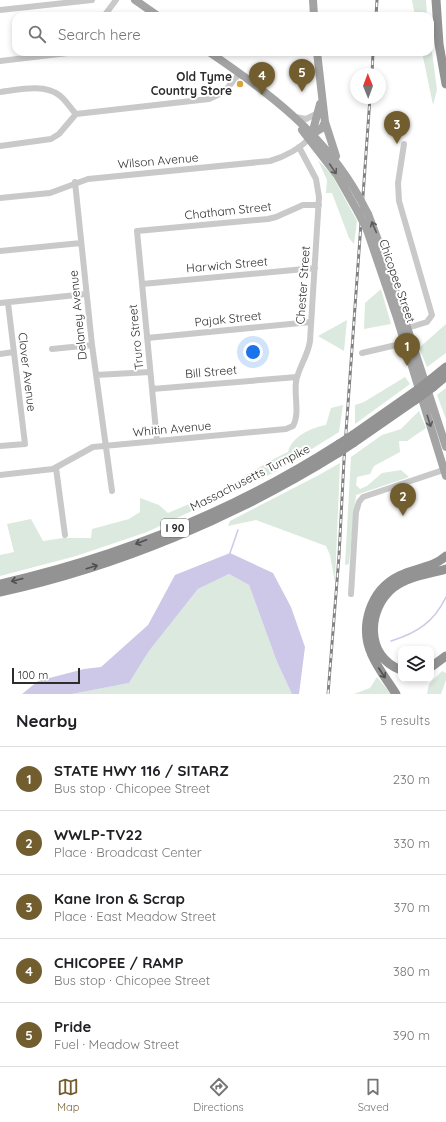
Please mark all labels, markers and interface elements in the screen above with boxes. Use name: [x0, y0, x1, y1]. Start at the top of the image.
search box: [12, 12, 434, 56]
icon: search: [26, 23, 48, 45]
text: Search here: [58, 25, 141, 44]
pin: 5: [289, 59, 315, 92]
pin: 4: [249, 62, 275, 95]
north arrow: [350, 68, 386, 104]
place label: Old Tyme Country Store: [151, 69, 232, 98]
marker: Old Tyme Country Store: [235, 79, 245, 89]
pin: 3: [384, 111, 410, 144]
street label: Wilson Avenue: [117, 149, 199, 172]
one-way arrow: [329, 163, 337, 174]
street label: Chatham Street: [184, 198, 272, 223]
one-way arrow: [370, 222, 377, 234]
street label: Chicopee Street: [376, 237, 419, 325]
street label: Chester Street: [292, 245, 313, 325]
street label: Harwich Street: [186, 253, 268, 276]
street label: Delaney Avenue: [65, 269, 90, 361]
street label: Truro Street: [125, 304, 146, 370]
street label: Pajak Street: [194, 308, 262, 329]
street label: Clover Avenue: [15, 331, 40, 413]
pin: 1: [394, 333, 420, 366]
your location: [243, 342, 263, 362]
street label: Bill Street: [184, 362, 238, 381]
one-way arrow: [426, 414, 433, 427]
street label: Whitin Avenue: [132, 418, 212, 439]
street label: Massachusetts Turnpike: [187, 441, 312, 514]
pin: 2: [390, 483, 416, 516]
road number: I 90: [161, 519, 189, 537]
one-way arrow: [135, 538, 147, 546]
one-way arrow: [85, 563, 98, 570]
one-way arrow: [11, 577, 24, 585]
map controls: [398, 646, 434, 682]
button: layers: [398, 646, 434, 682]
scale bar: [12, 666, 80, 685]
one-way arrow: [379, 667, 387, 679]
text: 100 m: [18, 668, 48, 682]
text: Nearby: [16, 710, 77, 731]
text: 5 results: [380, 712, 430, 728]
text: STATE HWY 116 / SITARZ: [54, 761, 229, 780]
text: 1: [26, 771, 32, 787]
text: 230 m: [393, 771, 430, 787]
text: Bus stop · Chicopee Street: [54, 780, 210, 796]
text: WWLP-TV22: [54, 825, 143, 844]
text: 2: [25, 835, 33, 851]
text: 330 m: [393, 835, 430, 851]
text: Place · Broadcast Center: [54, 844, 202, 860]
text: Kane Iron & Scrap: [54, 889, 185, 908]
text: 3: [26, 899, 32, 915]
text: 370 m: [393, 899, 430, 915]
text: Place · East Meadow Street: [54, 908, 216, 924]
text: CHICOPEE / RAMP: [54, 953, 183, 972]
text: 4: [25, 963, 33, 979]
text: 380 m: [393, 963, 430, 979]
text: Bus stop · Chicopee Street: [54, 972, 210, 988]
text: Pride: [54, 1017, 91, 1036]
text: 5: [25, 1027, 33, 1043]
text: 390 m: [393, 1027, 430, 1043]
text: Fuel · Meadow Street: [54, 1036, 179, 1052]
tab: Map: [57, 1076, 79, 1114]
tab: Directions: [193, 1076, 244, 1114]
tab: Saved: [358, 1076, 389, 1114]

